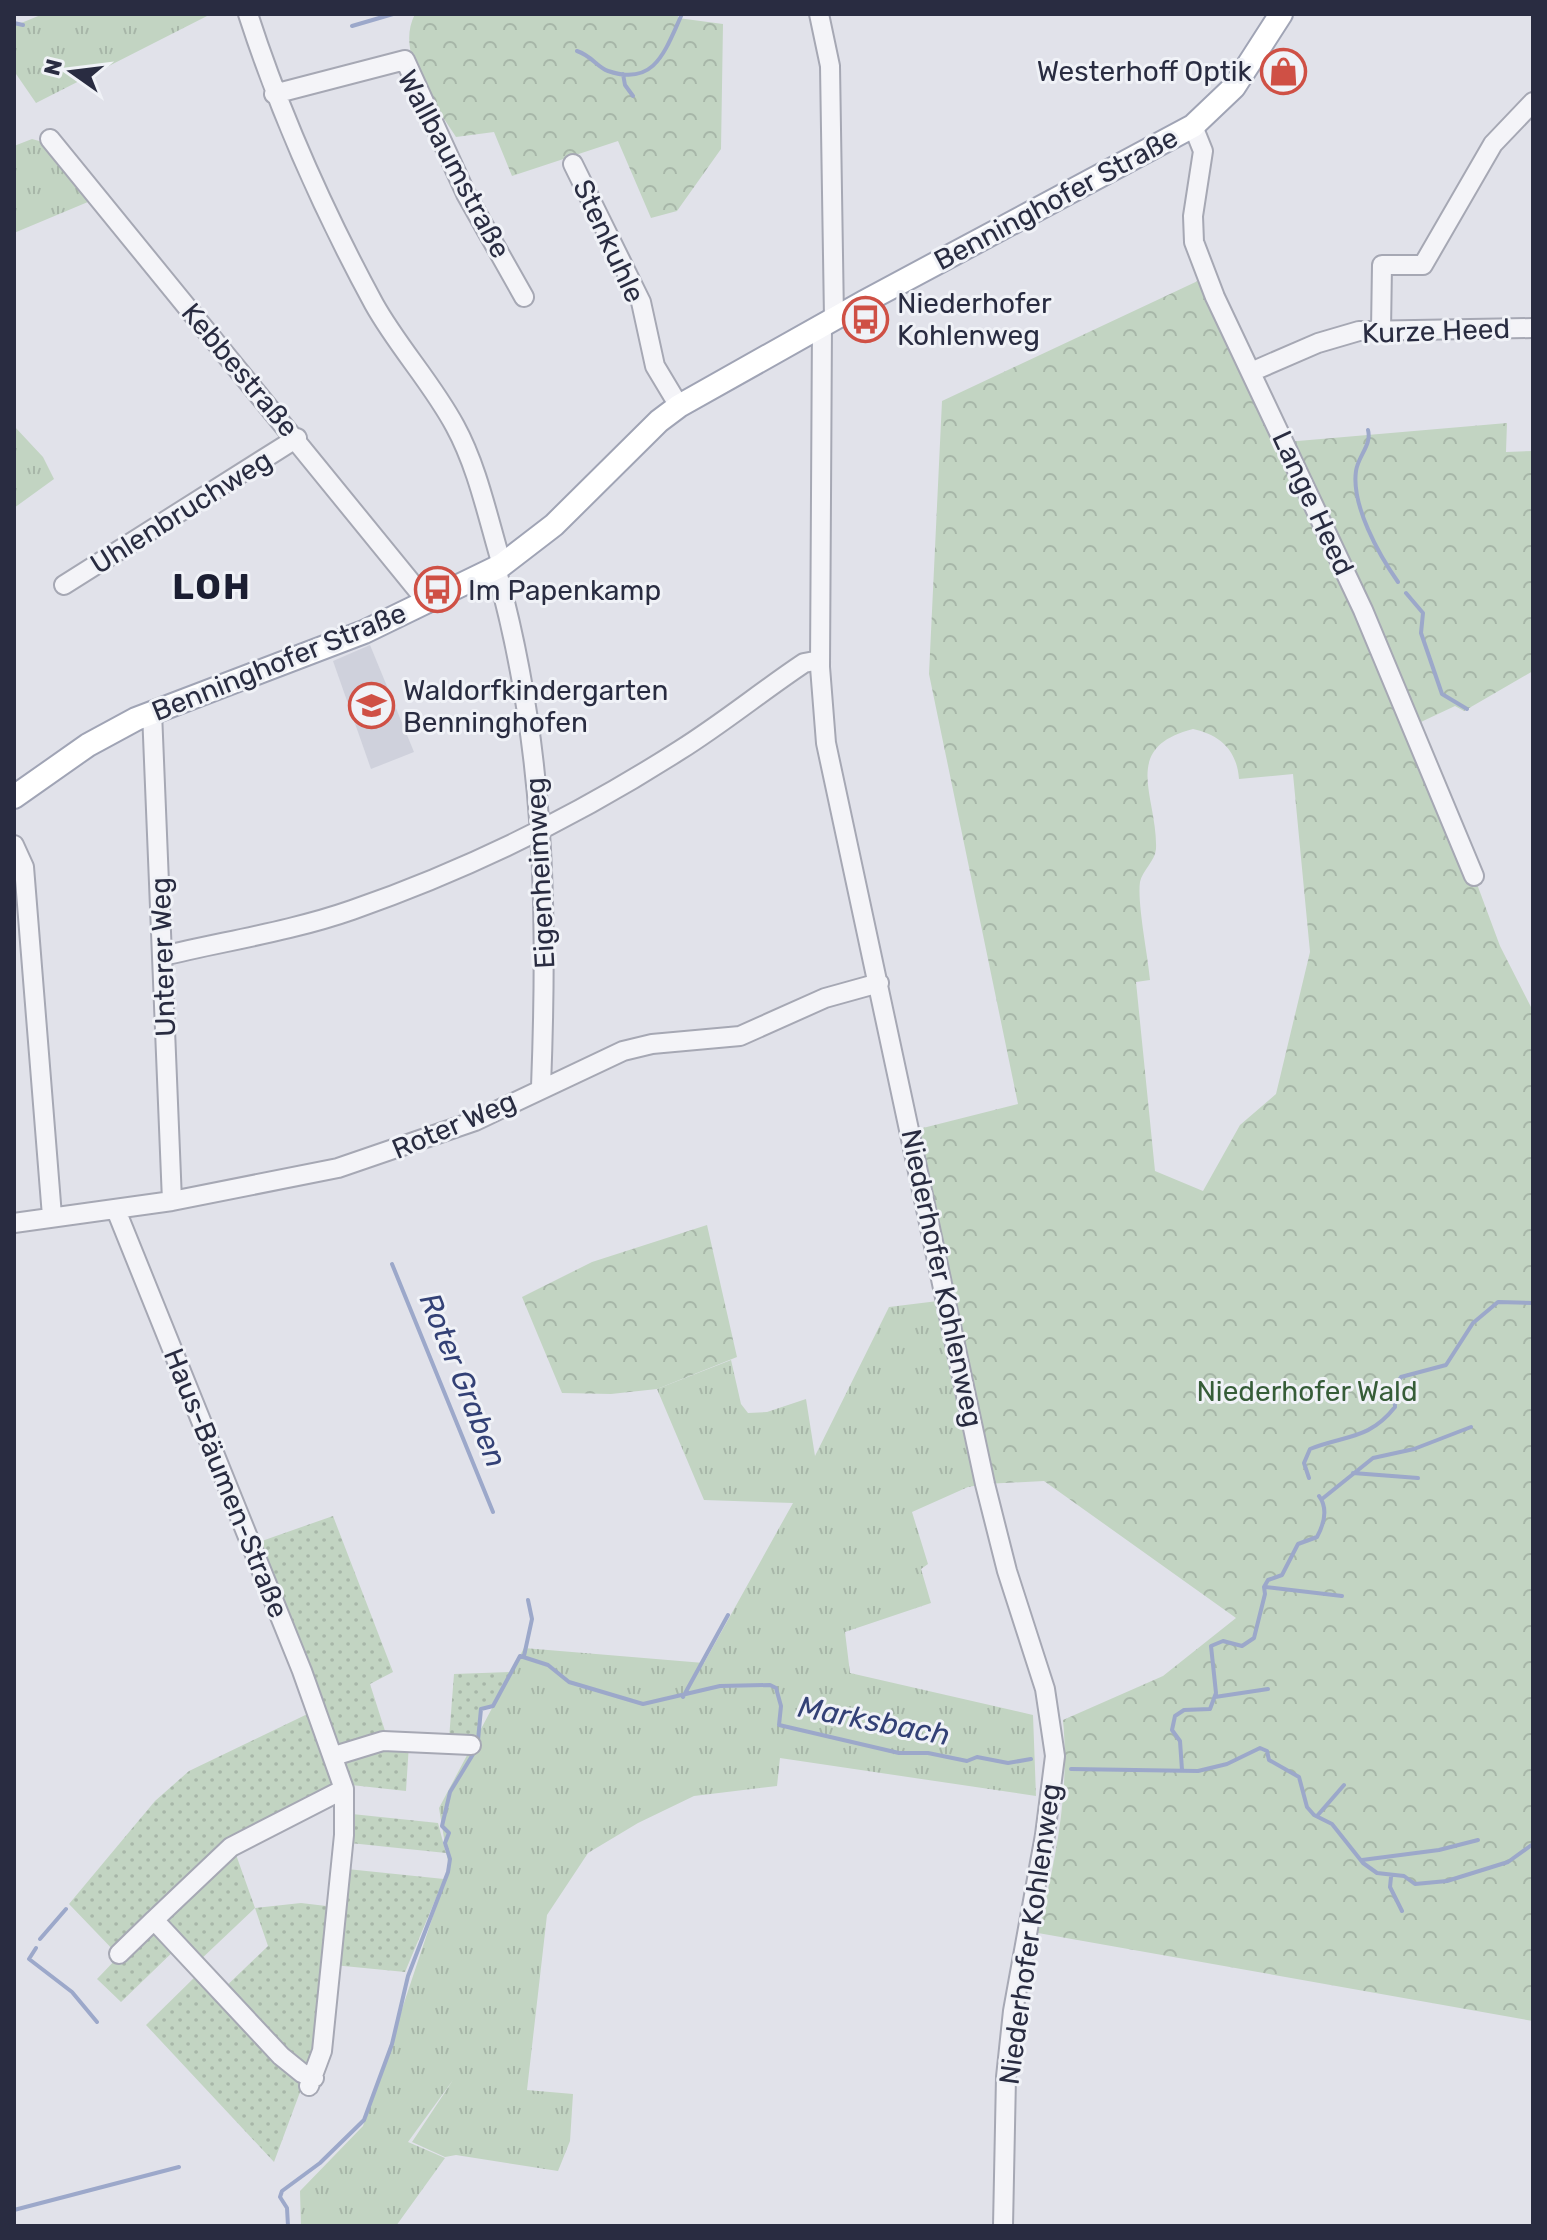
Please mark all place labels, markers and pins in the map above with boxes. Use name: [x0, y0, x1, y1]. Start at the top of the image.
shop icon: Westerhoff Optik: [1259, 47, 1307, 95]
place label: Westerhoff Optik: [1037, 55, 1253, 88]
place label: Niederhofer Kohlenweg: [897, 287, 1052, 352]
bus stop icon: Niederhofer Kohlenweg: [842, 295, 890, 343]
bus stop icon: Im Papenkamp: [413, 566, 461, 614]
place label: Im Papenkamp: [468, 574, 661, 607]
place label: Waldorfkindergarten Benninghofen: [403, 674, 669, 739]
school or university icon: Waldorfkindergarten Benninghofen: [348, 682, 396, 730]

